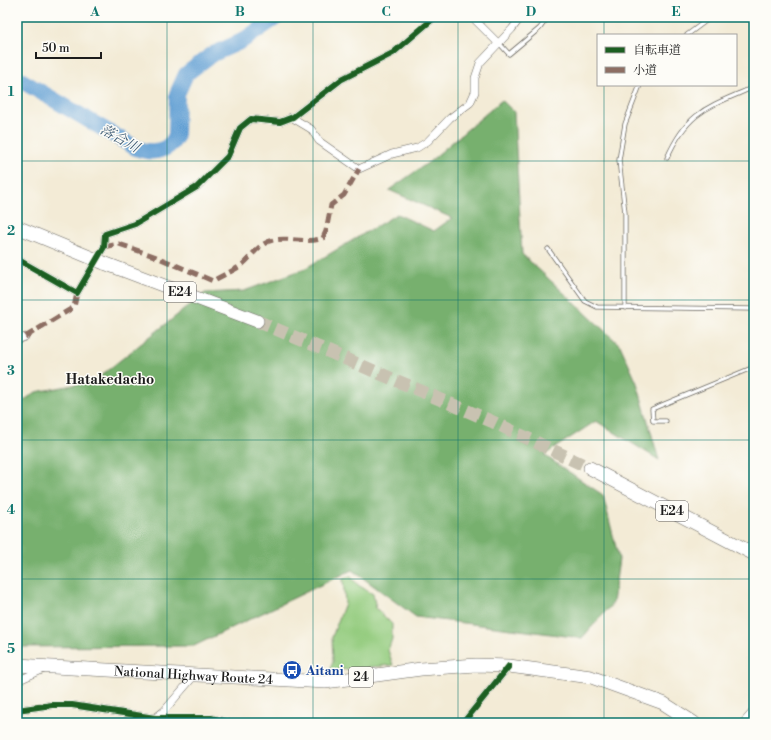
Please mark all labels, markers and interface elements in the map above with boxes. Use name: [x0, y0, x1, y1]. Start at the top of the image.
text: A: [89, 4, 100, 20]
text: B: [235, 4, 245, 20]
text: C: [381, 4, 391, 20]
text: D: [526, 4, 536, 20]
text: E: [671, 4, 681, 20]
scale bar: [36, 34, 101, 60]
legend: [597, 34, 737, 86]
text: 50 m: [42, 41, 70, 56]
text: 自転車道: [633, 43, 681, 58]
text: 小道: [633, 63, 657, 78]
text: 1: [8, 84, 15, 100]
water label: 落合川: [97, 121, 144, 158]
text: 2: [7, 223, 15, 239]
road number: E24: [164, 282, 196, 302]
text: 3: [7, 363, 15, 379]
district label: Hatakedacho: [66, 371, 154, 389]
road number: E24: [656, 501, 688, 521]
text: 4: [7, 502, 16, 518]
text: 5: [7, 641, 15, 657]
bus stop icon: Aitani: [281, 659, 303, 681]
street label: National Highway Route 24: [114, 663, 274, 688]
place label: Aitani: [305, 663, 344, 679]
road number: 24: [349, 667, 373, 687]

